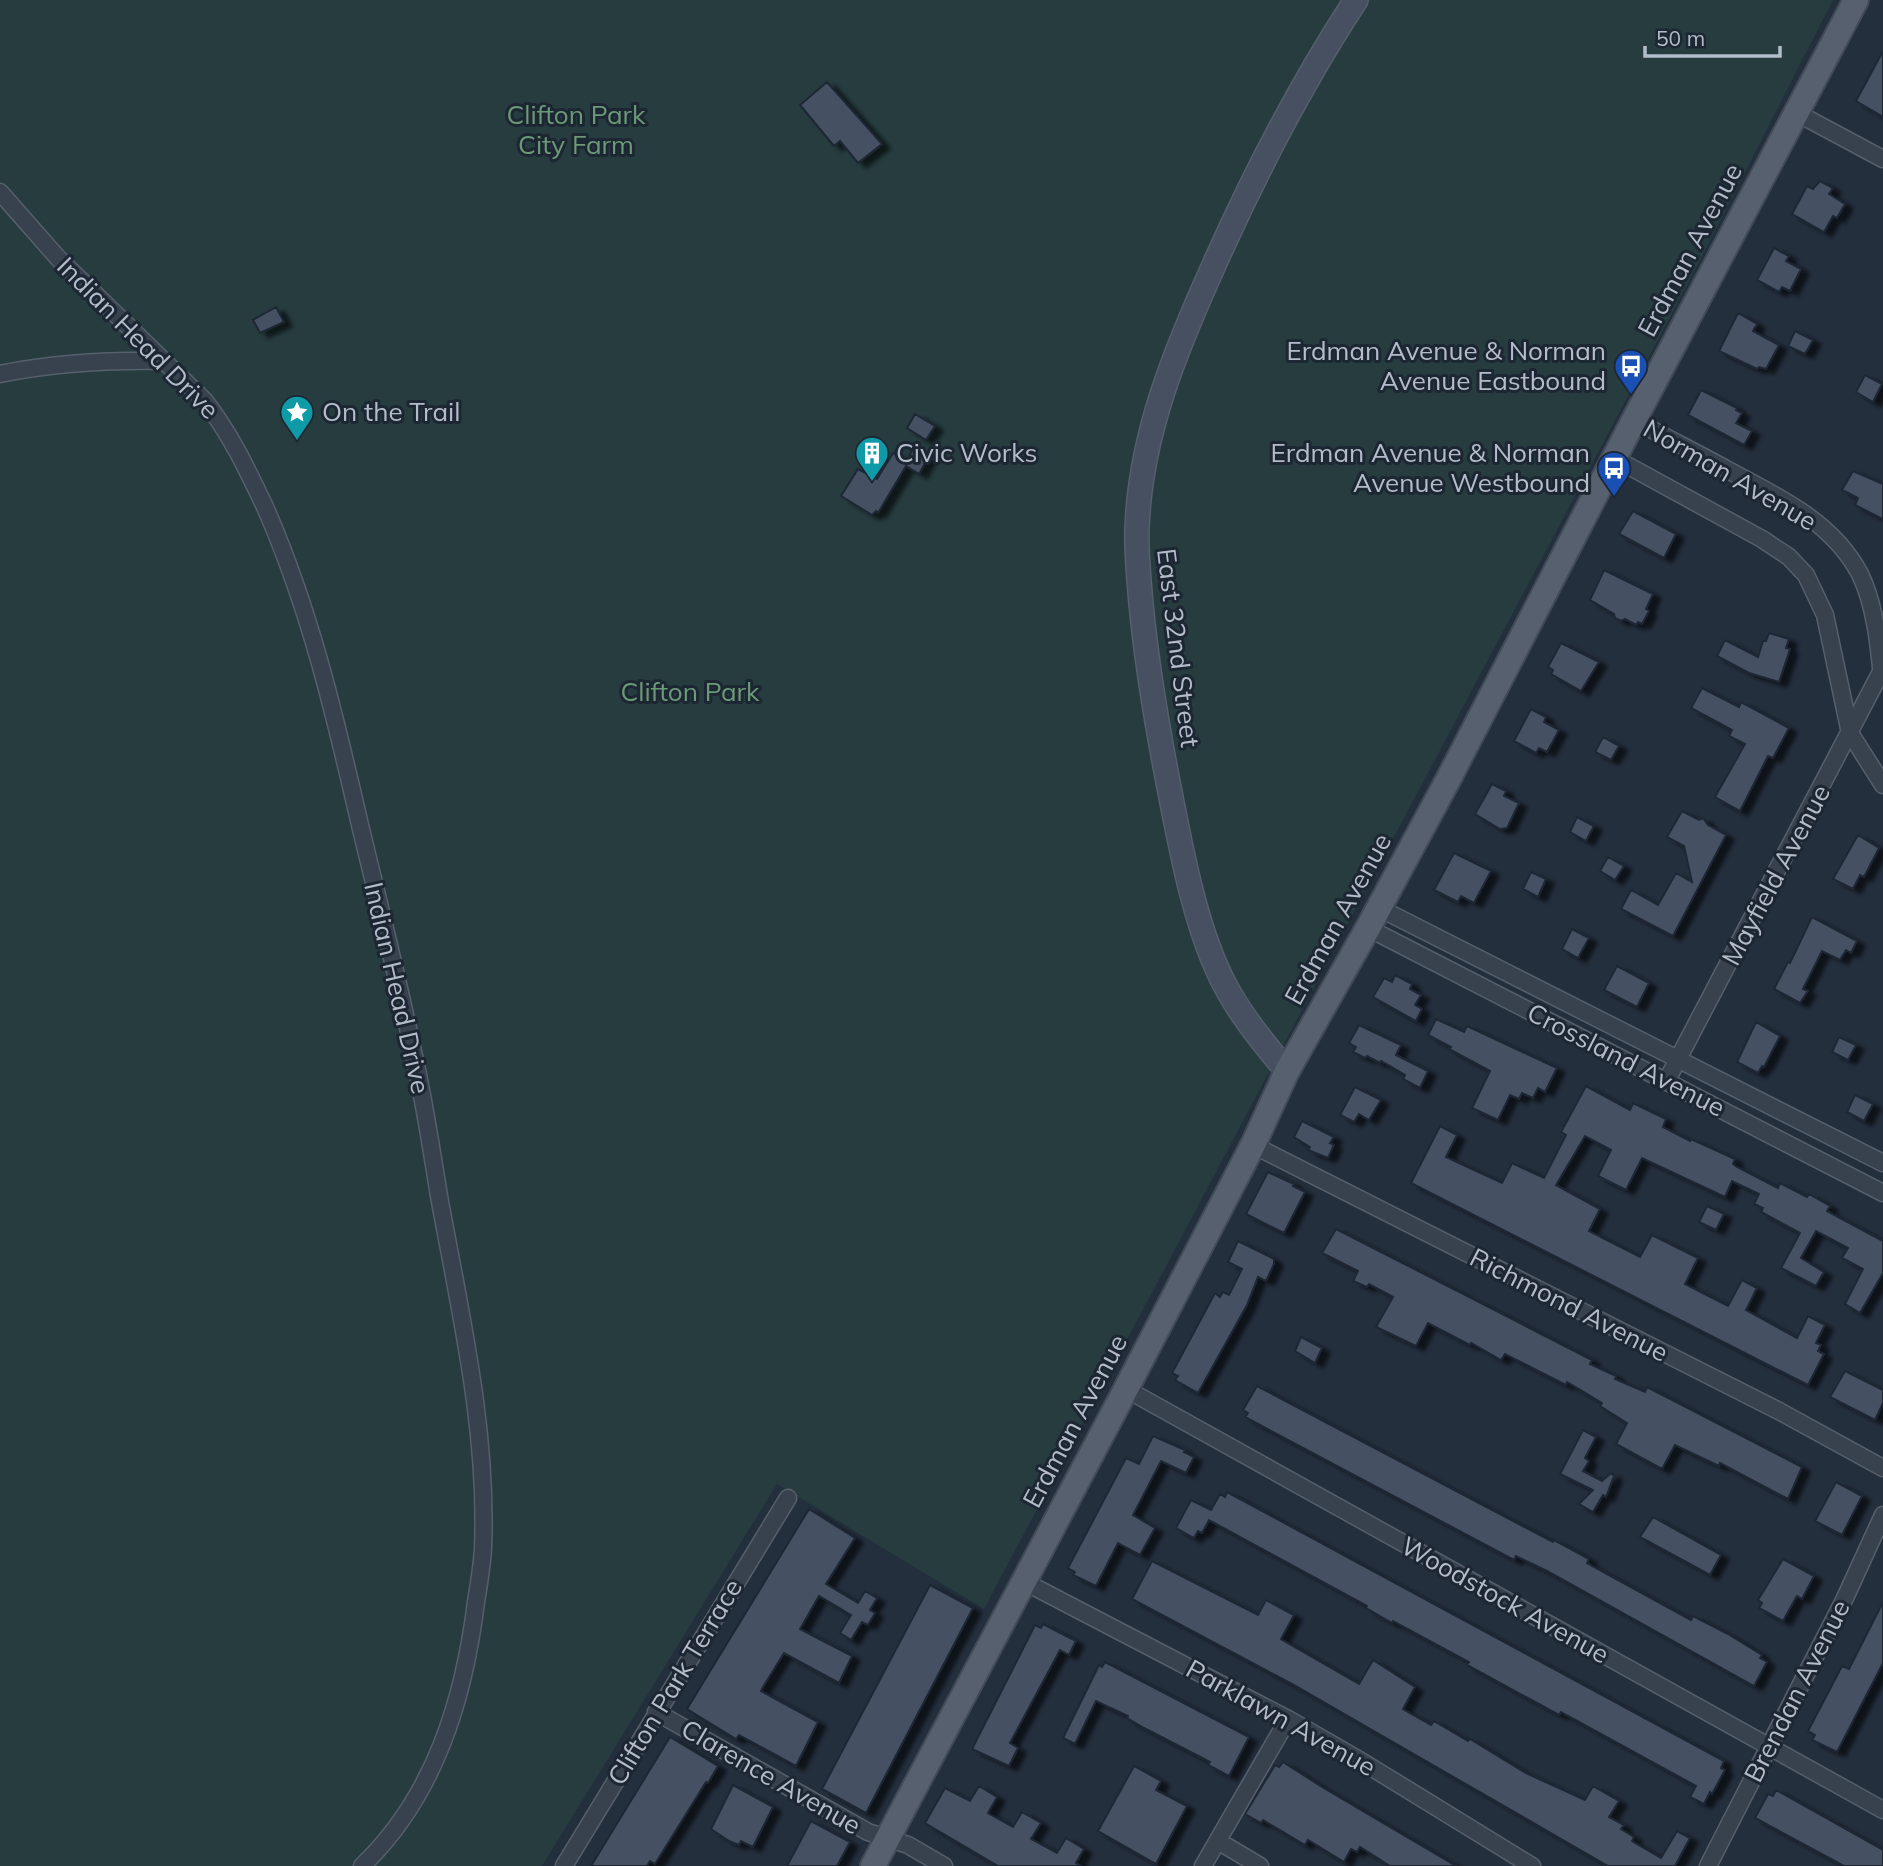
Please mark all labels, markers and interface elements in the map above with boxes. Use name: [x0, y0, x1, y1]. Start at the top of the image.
scale bar: [1645, 14, 1780, 58]
text: 50 m: [1656, 25, 1705, 51]
park label: Clifton Park City Farm: [507, 98, 646, 161]
street label: Erdman Avenue: [1630, 158, 1749, 342]
street label: Indian Head Drive: [50, 250, 226, 426]
place label: Erdman Avenue & Norman Avenue Eastbound: [1286, 334, 1606, 397]
bus stop icon: Erdman Avenue & Norman Avenue Eastbound: [1612, 347, 1650, 396]
place icon: On the Trail: [278, 393, 316, 442]
place label: On the Trail: [322, 395, 460, 428]
street label: Norman Avenue: [1638, 412, 1823, 538]
building icon: Civic Works: [853, 434, 891, 483]
place label: Civic Works: [896, 436, 1037, 469]
place label: Erdman Avenue & Norman Avenue Westbound: [1270, 436, 1590, 499]
bus stop icon: Erdman Avenue & Norman Avenue Westbound: [1595, 449, 1633, 498]
street label: East 32nd Street: [1150, 547, 1207, 749]
park label: Clifton Park: [621, 675, 760, 708]
street label: Mayfield Avenue: [1714, 779, 1837, 971]
street label: Erdman Avenue: [1277, 827, 1398, 1010]
street label: Indian Head Drive: [357, 879, 438, 1097]
street label: Crossland Avenue: [1522, 995, 1731, 1124]
street label: Richmond Avenue: [1465, 1240, 1674, 1369]
street label: Erdman Avenue: [1015, 1329, 1134, 1513]
street label: Woodstock Avenue: [1395, 1529, 1615, 1670]
street label: Clifton Park Terrace: [600, 1573, 749, 1791]
street label: Brendan Avenue: [1736, 1594, 1857, 1787]
street label: Parklawn Avenue: [1181, 1652, 1382, 1783]
street label: Clarence Avenue: [675, 1712, 867, 1841]

